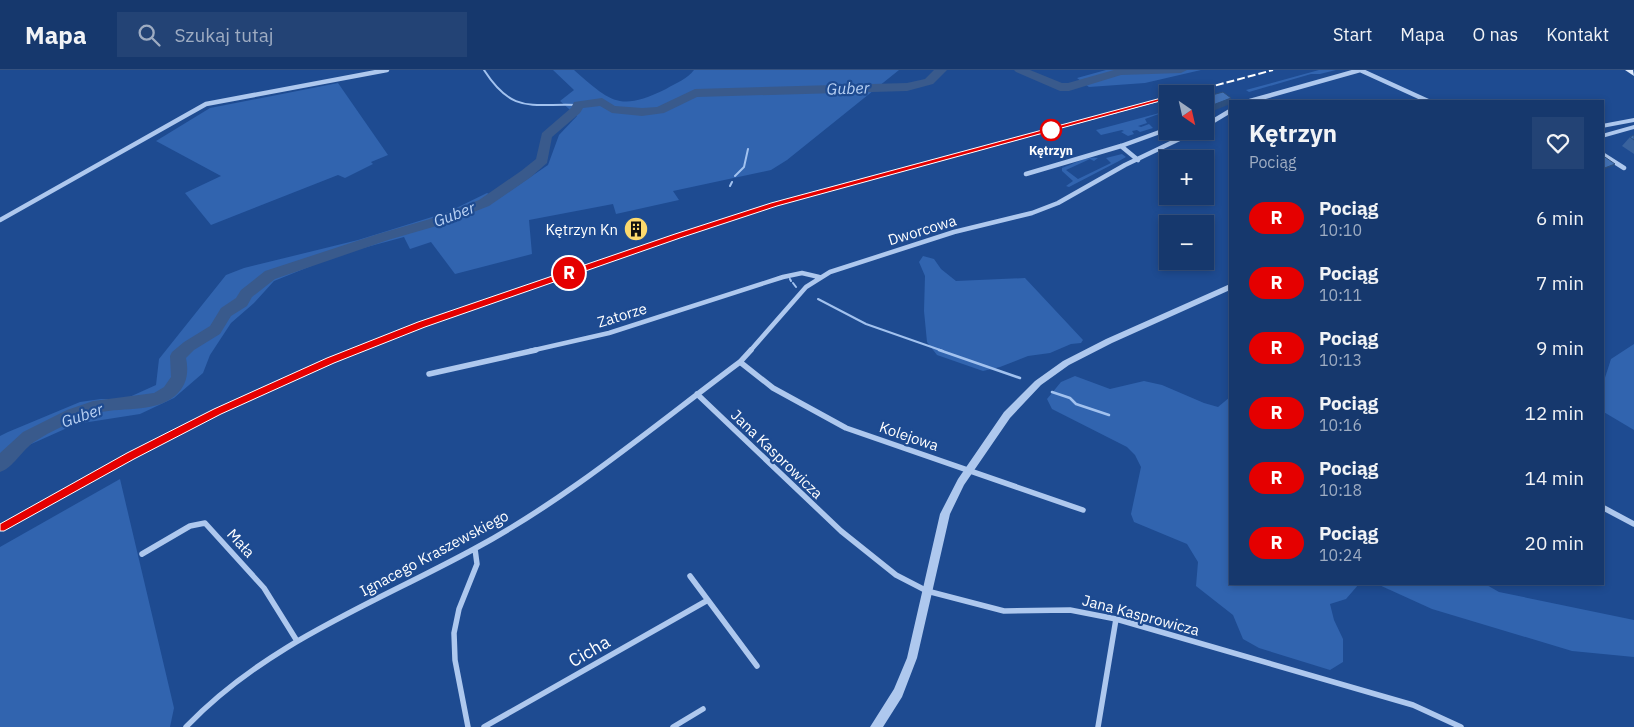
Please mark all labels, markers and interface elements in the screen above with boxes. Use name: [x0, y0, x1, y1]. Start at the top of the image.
search box: [117, 12, 467, 57]
text: Mapa: [25, 19, 87, 51]
icon: search: [135, 21, 163, 49]
text: Szukaj tutaj: [175, 23, 274, 47]
text: Start: [1333, 23, 1372, 46]
text: Mapa: [1400, 23, 1445, 46]
text: O nas: [1473, 23, 1518, 46]
text: Kontakt: [1546, 23, 1609, 46]
water label: Guber: [826, 77, 871, 99]
north arrow: [1159, 85, 1214, 140]
map controls: [1159, 85, 1214, 270]
text: Kętrzyn: [1249, 117, 1337, 149]
button: heart: [1532, 117, 1584, 169]
marker: Kętrzyn: [1040, 119, 1062, 141]
place label: Kętrzyn: [1029, 143, 1073, 158]
button: +: [1159, 150, 1214, 205]
text: Pociąg: [1249, 152, 1296, 172]
text: Pociąg: [1319, 196, 1378, 220]
water label: Guber: [430, 197, 479, 231]
text: R: [1270, 206, 1283, 229]
text: 6 min: [1536, 206, 1584, 230]
street label: Dworcowa: [886, 211, 958, 249]
button: −: [1159, 215, 1214, 270]
building icon: Kętrzyn Kn: [623, 216, 649, 242]
place label: Kętrzyn Kn: [545, 220, 618, 239]
text: 10:10: [1319, 220, 1362, 240]
line badge: R: [553, 257, 585, 289]
text: R: [563, 261, 575, 284]
text: Pociąg: [1319, 261, 1378, 285]
text: R: [1270, 271, 1283, 294]
text: 7 min: [1536, 271, 1584, 295]
text: 10:11: [1319, 285, 1362, 305]
street label: Zatorze: [595, 298, 649, 332]
text: Pociąg: [1319, 326, 1378, 350]
text: R: [1270, 336, 1283, 359]
text: 9 min: [1536, 336, 1584, 360]
text: 10:13: [1319, 350, 1362, 370]
text: Pociąg: [1319, 391, 1378, 415]
water label: Guber: [59, 398, 107, 431]
text: R: [1270, 401, 1283, 424]
text: 12 min: [1525, 401, 1584, 425]
street label: Jana Kasprowicza: [727, 405, 827, 503]
text: 10:16: [1319, 415, 1362, 435]
street label: Kolejowa: [877, 417, 941, 455]
text: Pociąg: [1319, 456, 1378, 480]
text: R: [1270, 466, 1283, 489]
text: 14 min: [1525, 466, 1584, 490]
text: 10:18: [1319, 480, 1362, 500]
street label: Ignacego Kraszewskiego: [356, 506, 512, 600]
text: Pociąg: [1319, 521, 1378, 545]
street label: Mała: [223, 525, 259, 561]
text: R: [1270, 531, 1283, 554]
text: 20 min: [1525, 531, 1584, 555]
text: 10:24: [1319, 545, 1362, 565]
street label: Jana Kasprowicza: [1080, 590, 1202, 640]
street label: Cicha: [564, 630, 614, 672]

